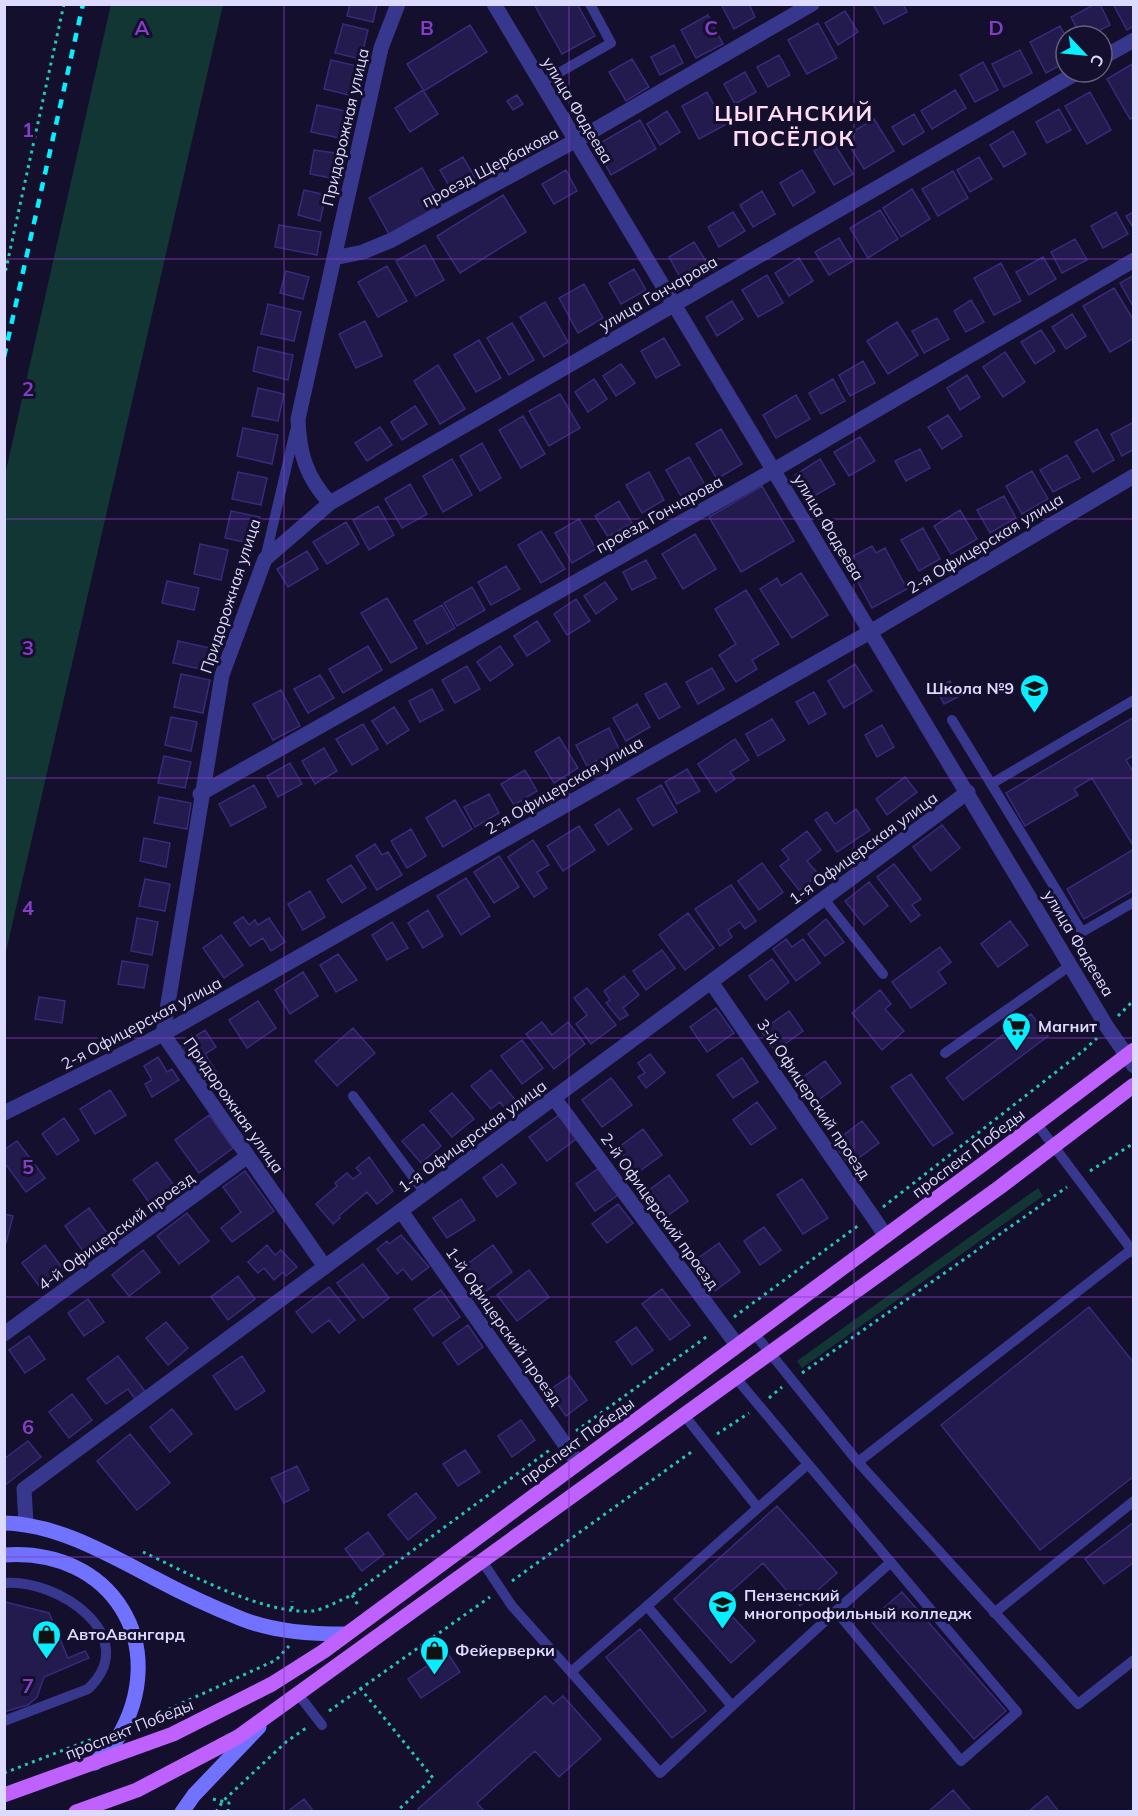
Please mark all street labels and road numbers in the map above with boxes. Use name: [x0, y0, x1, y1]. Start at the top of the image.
street label: Придорожная улица: [317, 46, 373, 208]
street label: улица Фадеева: [538, 53, 618, 167]
street label: проезд Щербакова: [418, 123, 562, 211]
street label: улица Гончарова: [595, 251, 721, 335]
street label: улица Фадеева: [789, 470, 869, 584]
street label: проезд Гончарова: [592, 471, 726, 557]
street label: 2-я Офицерская улица: [903, 488, 1067, 598]
street label: Придорожная улица: [196, 516, 264, 676]
street label: 2-я Офицерская улица: [482, 732, 646, 838]
street label: 1-я Офицерская улица: [785, 787, 941, 909]
street label: улица Фадеева: [1039, 886, 1119, 1000]
street label: 2-я Офицерская улица: [57, 972, 225, 1074]
street label: 3-й Офицерский проезд: [753, 1015, 875, 1183]
street label: Придорожная улица: [180, 1033, 288, 1177]
street label: 1-я Офицерская улица: [394, 1075, 550, 1197]
street label: проспект Победы: [907, 1104, 1029, 1202]
street label: 2-й Офицерский проезд: [596, 1129, 724, 1293]
street label: 4-й Офицерский проезд: [34, 1167, 198, 1295]
street label: 1-й Офицерский проезд: [442, 1243, 567, 1409]
street label: проспект Победы: [516, 1393, 638, 1489]
street label: проспект Победы: [62, 1694, 196, 1764]

